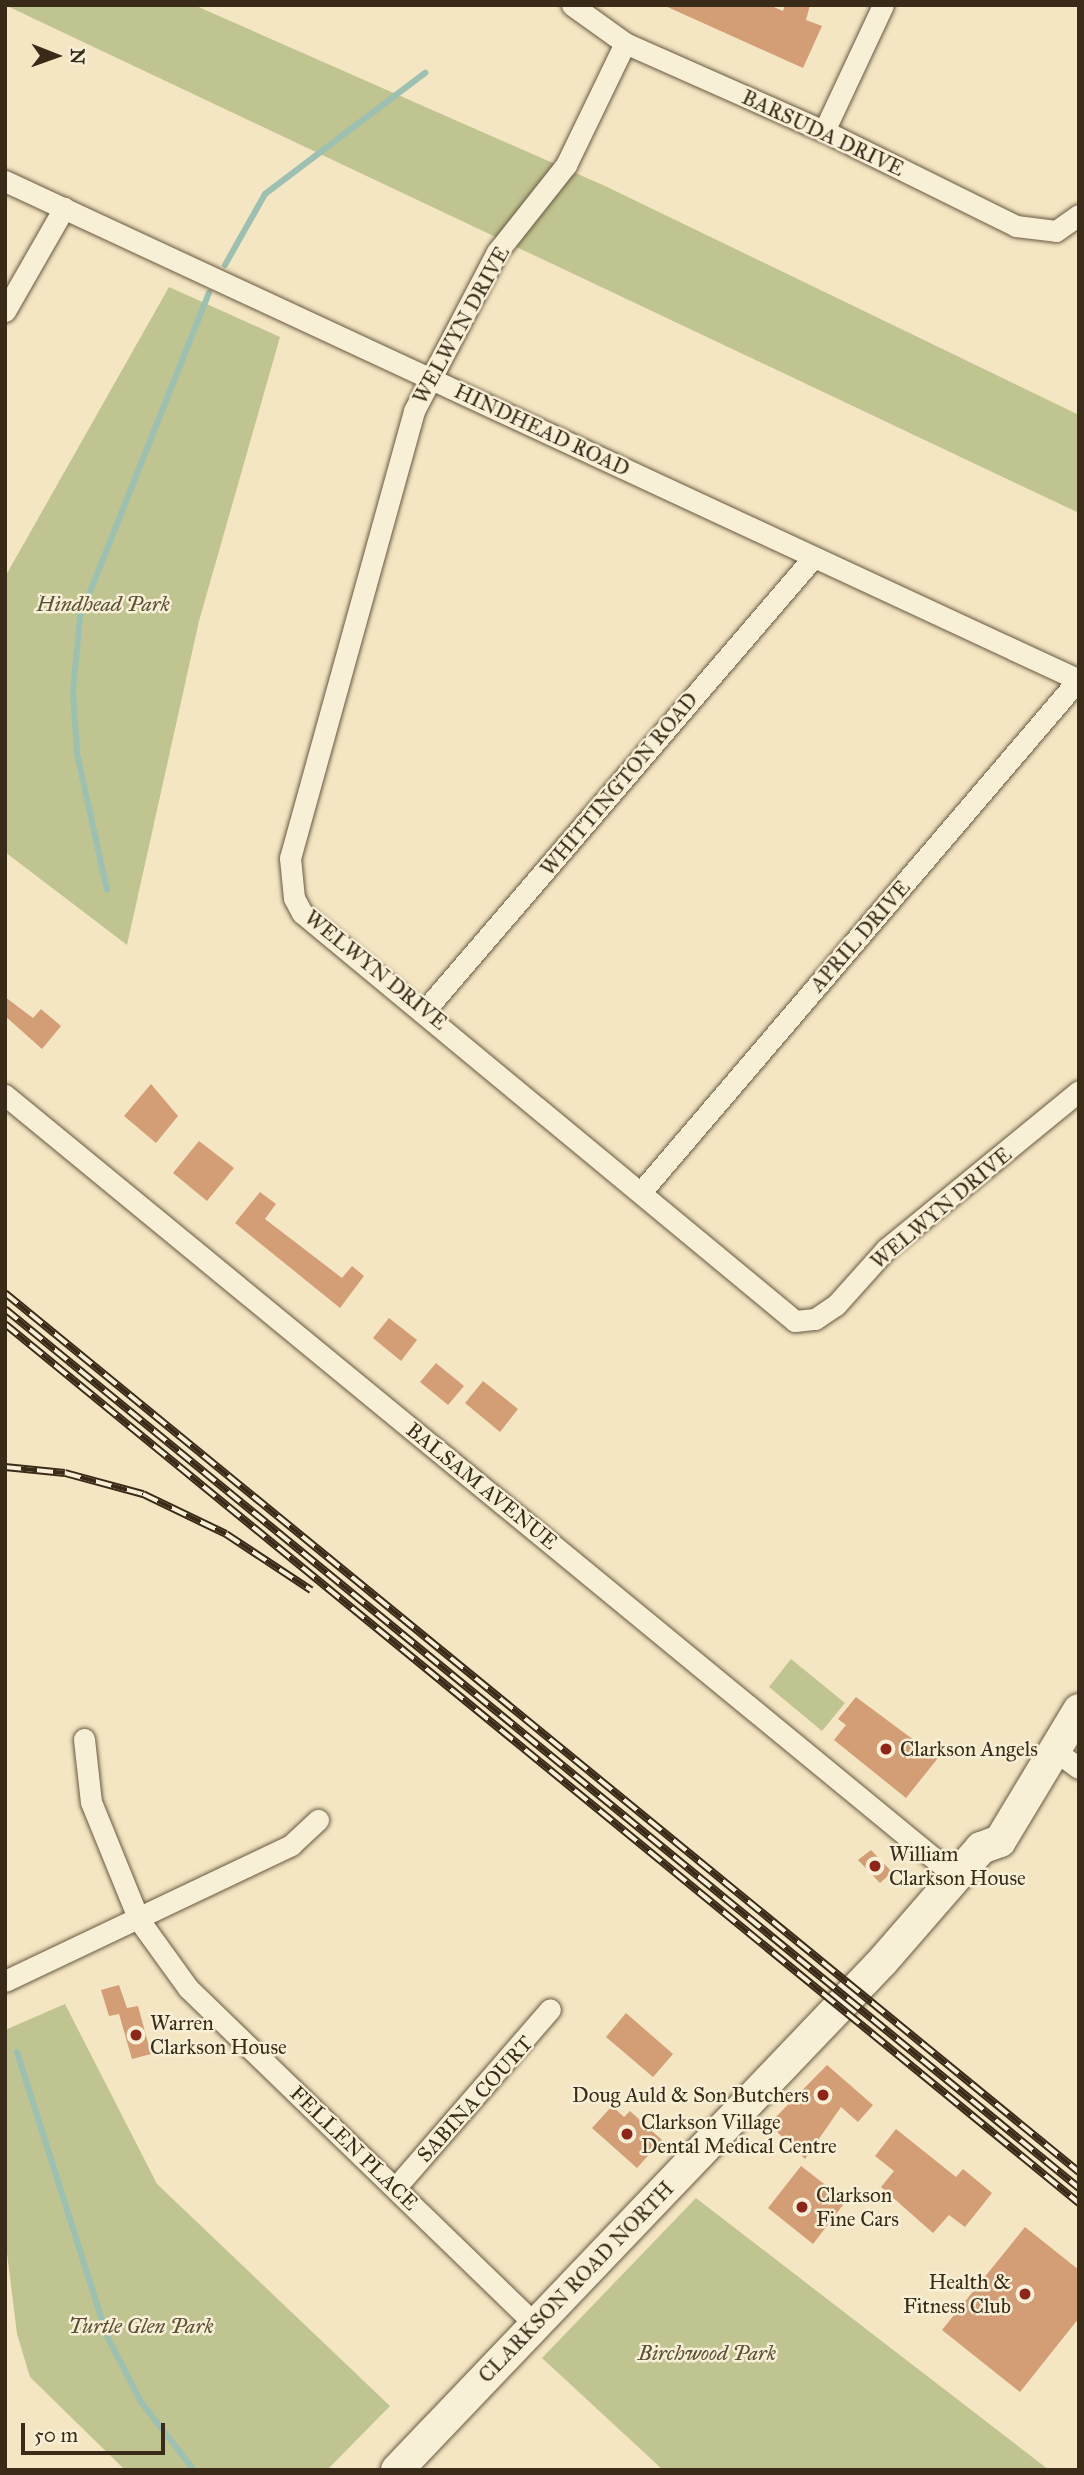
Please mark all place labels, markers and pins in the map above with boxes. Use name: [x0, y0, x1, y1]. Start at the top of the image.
place label: Clarkson Angels: [900, 1736, 1038, 1762]
marker: Clarkson Angels: [878, 1741, 894, 1757]
place label: William Clarkson House: [889, 1841, 1026, 1891]
marker: William Clarkson House: [867, 1858, 883, 1874]
place label: Warren Clarkson House: [150, 2010, 287, 2060]
marker: Warren Clarkson House: [128, 2027, 144, 2043]
place label: Doug Auld & Son Butchers: [572, 2082, 809, 2108]
marker: Doug Auld & Son Butchers: [815, 2087, 831, 2103]
place label: Clarkson Village Dental Medical Centre: [641, 2109, 837, 2159]
marker: Clarkson Village Dental Medical Centre: [619, 2126, 635, 2142]
place label: Clarkson Fine Cars: [816, 2182, 899, 2232]
marker: Clarkson Fine Cars: [794, 2199, 810, 2215]
place label: Health & Fitness Club: [903, 2269, 1011, 2319]
marker: Health & Fitness Club: [1017, 2286, 1033, 2302]

